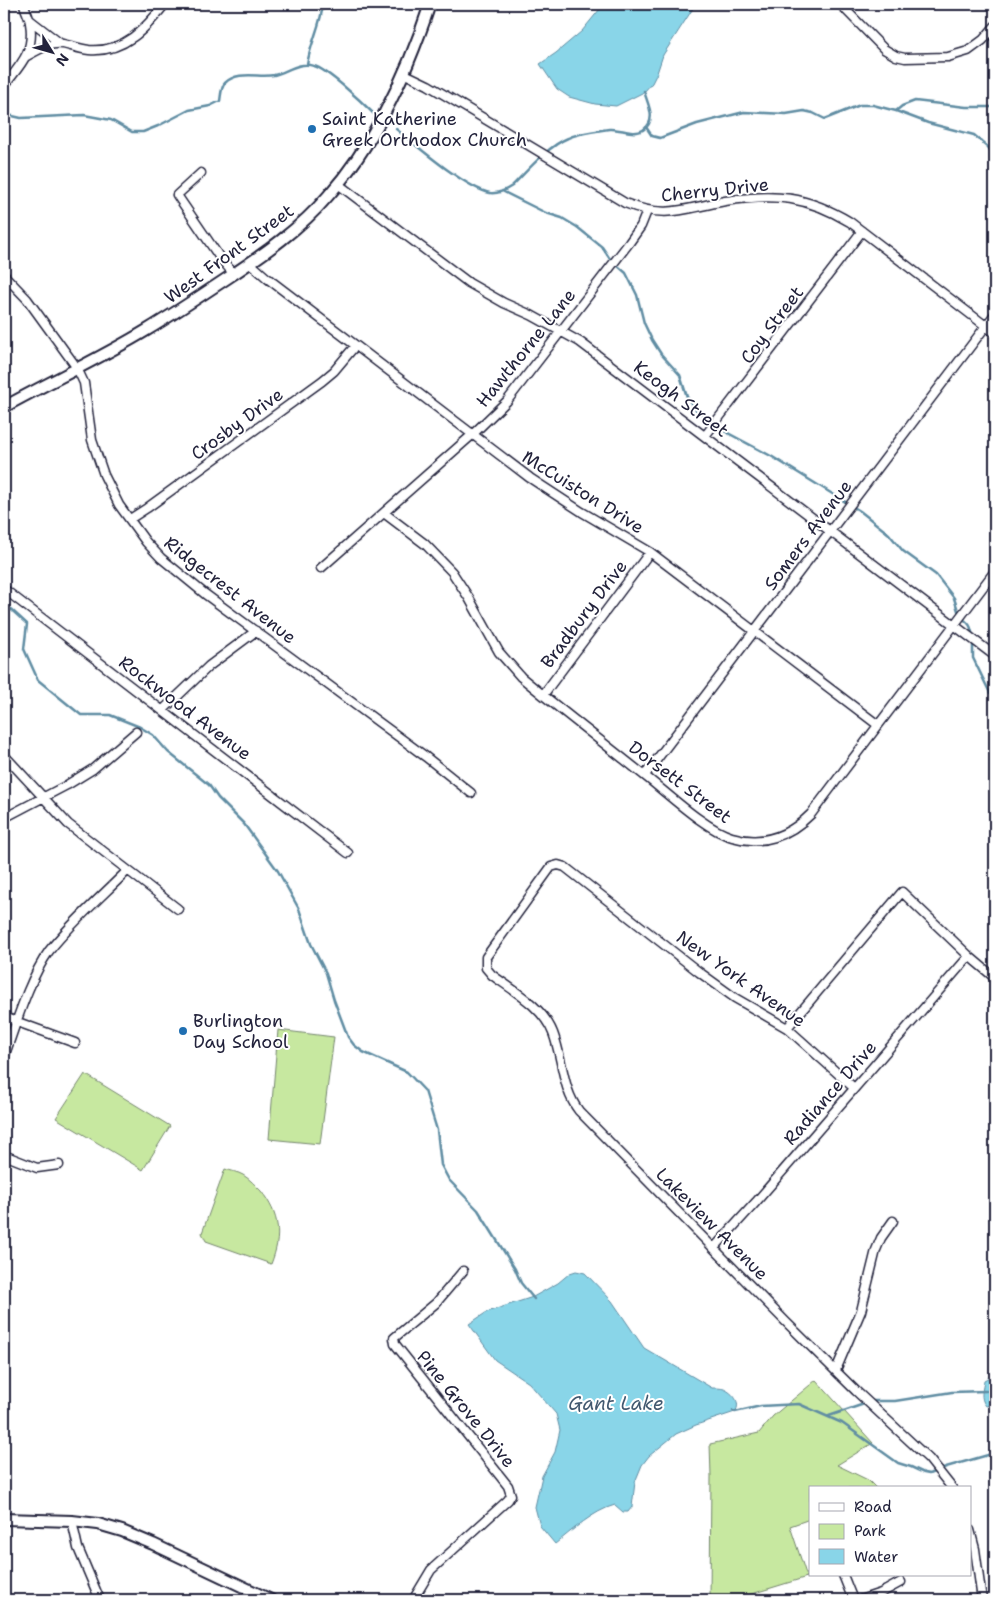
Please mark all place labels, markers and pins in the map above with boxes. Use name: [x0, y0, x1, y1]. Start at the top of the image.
place label: Saint Katherine Greek Orthodox Church: [322, 107, 527, 152]
marker: Saint Katherine Greek Orthodox Church: [306, 123, 318, 135]
place label: Burlington Day School: [193, 1009, 289, 1054]
marker: Burlington Day School: [177, 1025, 189, 1037]

